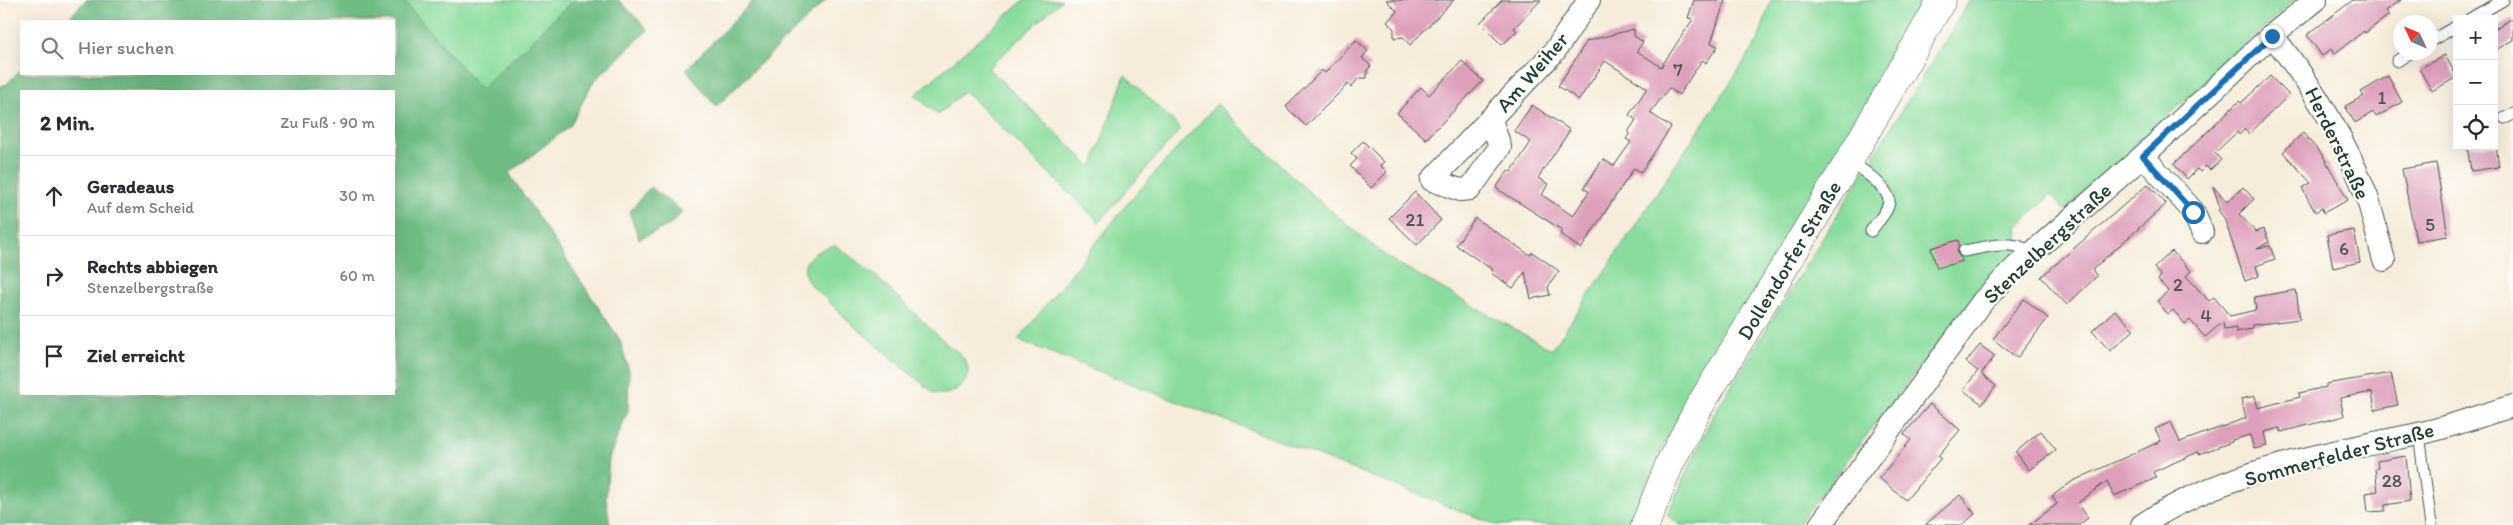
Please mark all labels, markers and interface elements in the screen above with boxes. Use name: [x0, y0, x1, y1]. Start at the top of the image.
north arrow: [2393, 15, 2438, 60]
map controls: [2453, 15, 2498, 150]
button: +: [2453, 15, 2498, 60]
search box: [20, 20, 395, 75]
route end: [2261, 25, 2284, 48]
street label: Am Weiher: [1491, 26, 1574, 117]
icon: search: [38, 34, 66, 62]
text: Hier suchen: [78, 36, 174, 59]
house number: 7: [1673, 58, 1683, 81]
button: −: [2453, 60, 2498, 105]
street label: Herderstraße: [2300, 83, 2376, 203]
house number: 1: [2378, 86, 2387, 109]
button: locate: [2453, 105, 2498, 150]
text: 2 Min.: [40, 110, 95, 135]
text: Zu Fuß · 90 m: [280, 113, 375, 132]
text: Geradeaus: [87, 175, 174, 198]
street label: Dollendorfer Straße: [1732, 176, 1846, 344]
street label: Stenzelbergstraße: [1978, 177, 2116, 309]
icon: ahead: [40, 182, 68, 210]
text: 30 m: [339, 186, 375, 205]
text: Auf dem Scheid: [87, 198, 194, 217]
route start: [2182, 201, 2205, 224]
house number: 21: [1406, 208, 1425, 231]
house number: 5: [2425, 213, 2435, 236]
house number: 6: [2339, 237, 2349, 260]
text: Rechts abbiegen: [87, 255, 218, 278]
icon: right: [40, 262, 68, 290]
text: 60 m: [340, 266, 375, 285]
house number: 2: [2173, 273, 2183, 296]
text: Stenzelbergstraße: [87, 278, 214, 297]
house number: 4: [2200, 304, 2212, 327]
icon: arrive: [40, 342, 68, 370]
text: Ziel erreicht: [87, 344, 185, 367]
street label: Sommerfelder Straße: [2241, 417, 2437, 491]
house number: 28: [2382, 469, 2402, 492]

